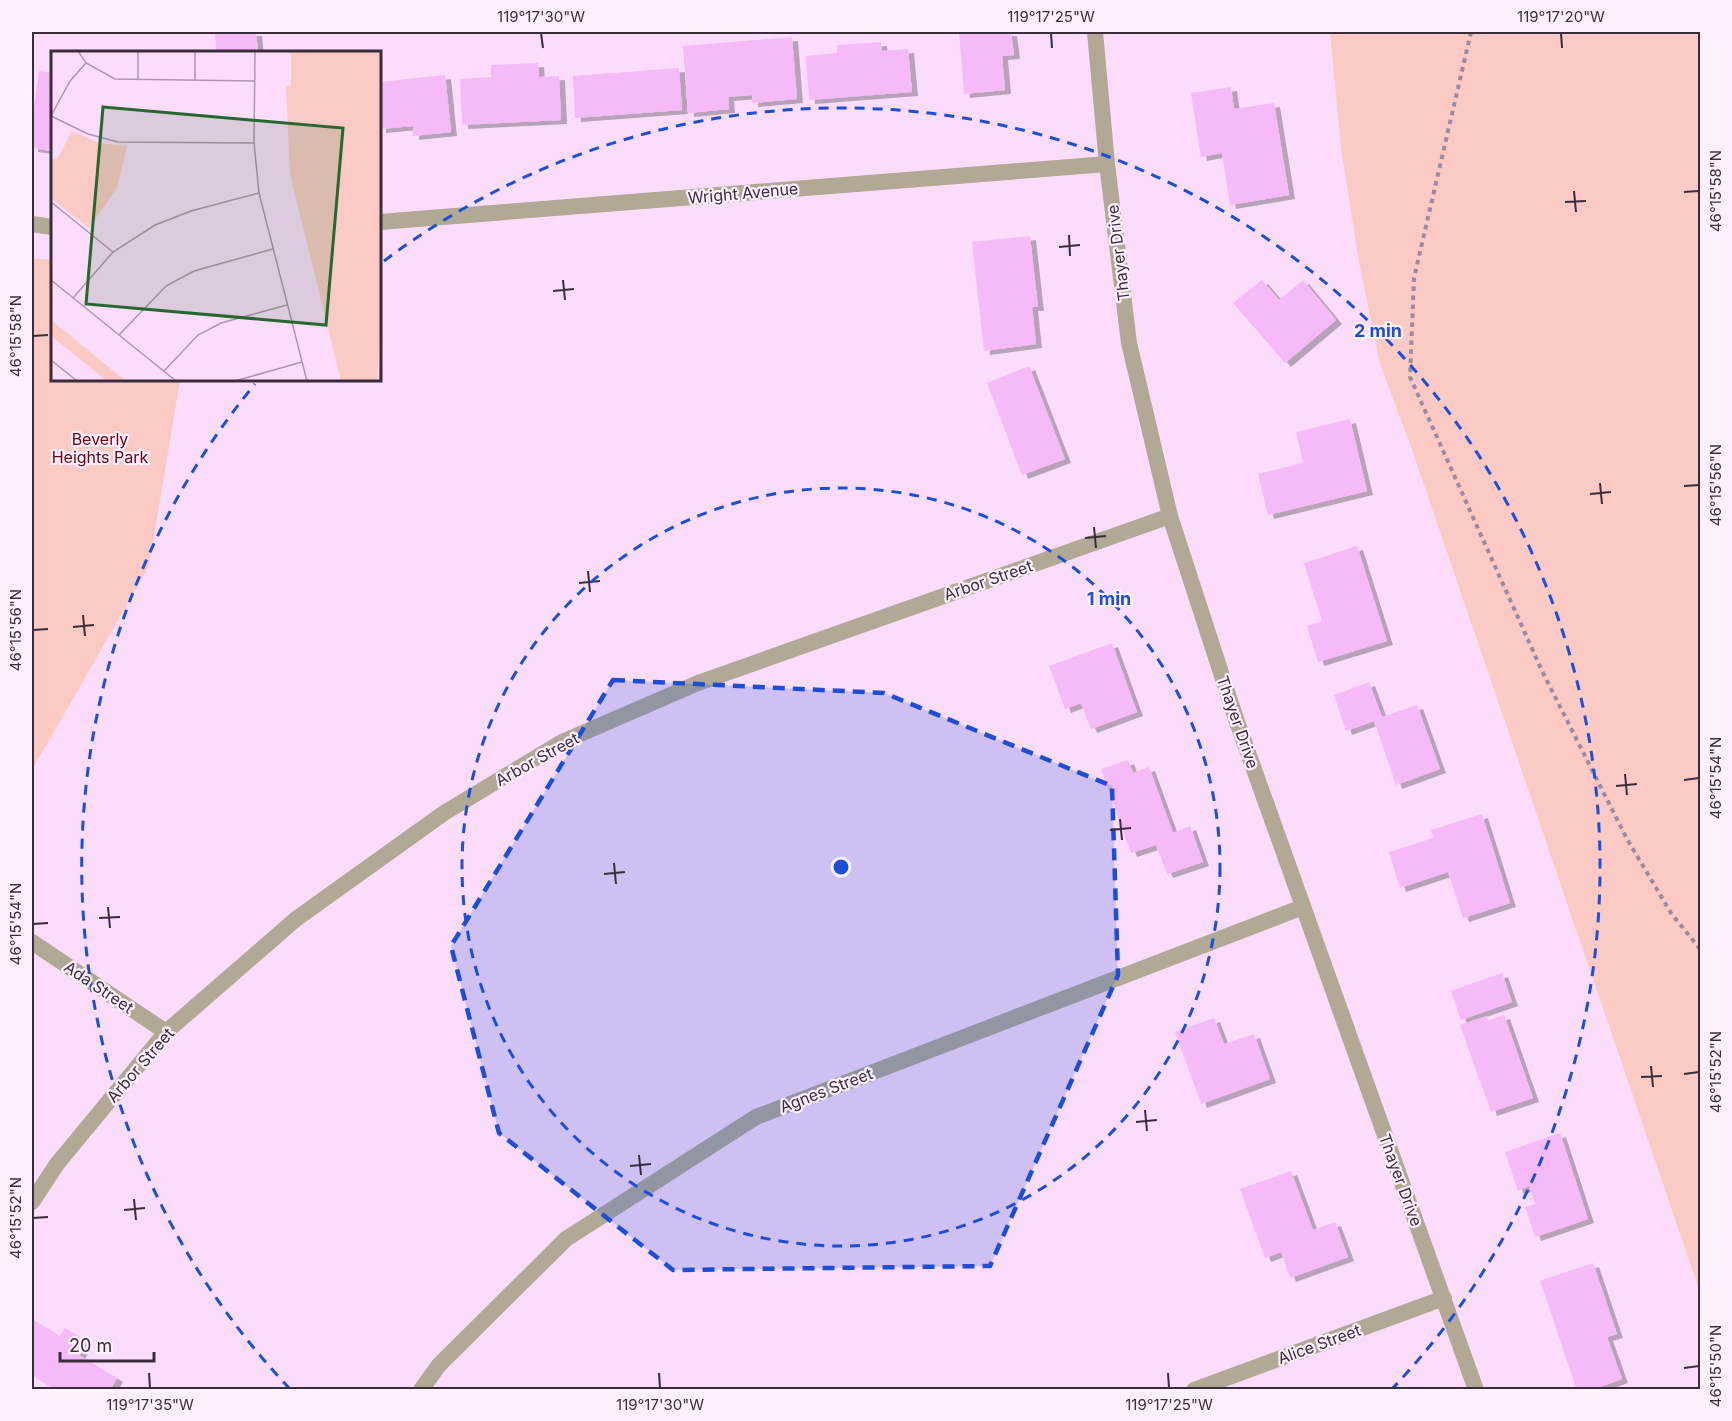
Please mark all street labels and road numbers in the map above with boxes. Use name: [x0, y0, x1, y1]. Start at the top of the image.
street label: Wright Avenue: [687, 178, 799, 208]
street label: Thayer Drive: [1102, 204, 1134, 302]
street label: Arbor Street: [941, 556, 1035, 604]
street label: Thayer Drive: [1213, 673, 1263, 771]
street label: Arbor Street: [492, 728, 582, 790]
street label: Ada Street: [60, 956, 138, 1018]
street label: Arbor Street: [102, 1024, 178, 1106]
street label: Agnes Street: [777, 1063, 875, 1117]
street label: Thayer Drive: [1375, 1131, 1427, 1229]
street label: Alice Street: [1275, 1320, 1363, 1368]

